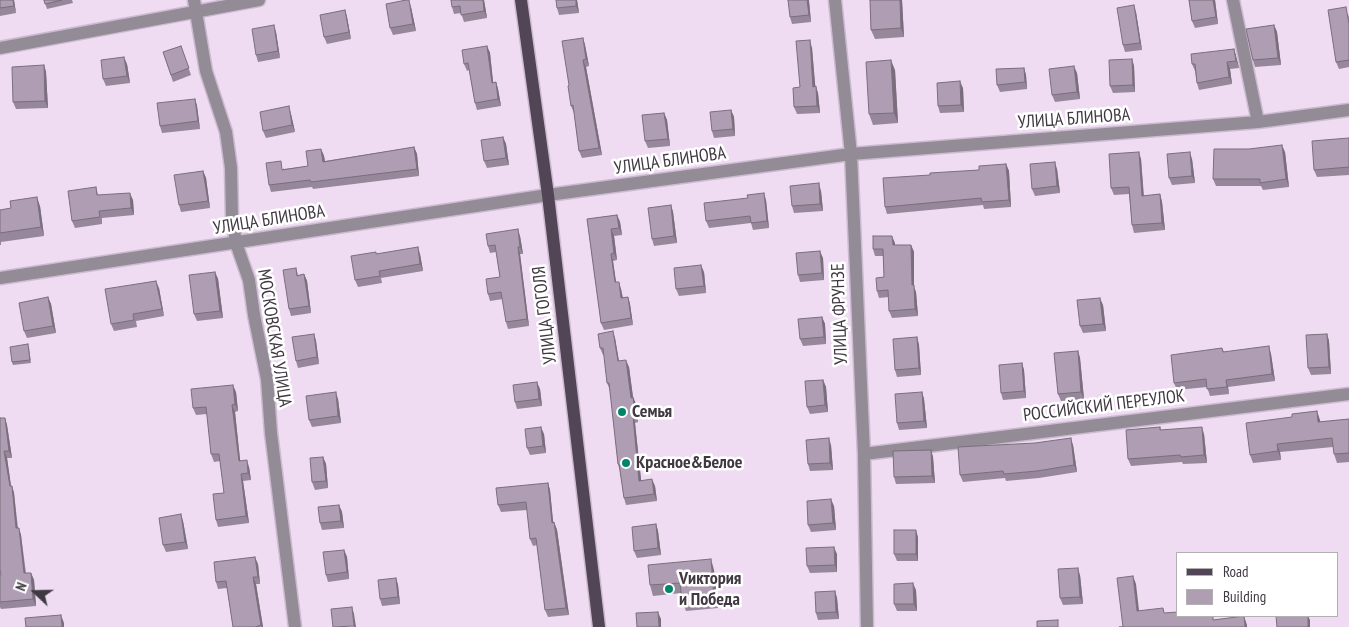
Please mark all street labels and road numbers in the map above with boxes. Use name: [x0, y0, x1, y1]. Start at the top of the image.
street label: УЛИЦА БЛИНОВА: [1017, 104, 1131, 134]
street label: УЛИЦА БЛИНОВА: [613, 142, 727, 180]
street label: УЛИЦА БЛИНОВА: [212, 201, 326, 239]
street label: УЛИЦА ФРУНЗЕ: [827, 263, 853, 365]
street label: УЛИЦА ГОГОЛЯ: [528, 265, 562, 365]
street label: МОСКОВСКАЯ УЛИЦА: [252, 267, 296, 409]
street label: РОССИЙСКИЙ ПЕРЕУЛОК: [1022, 385, 1186, 427]

